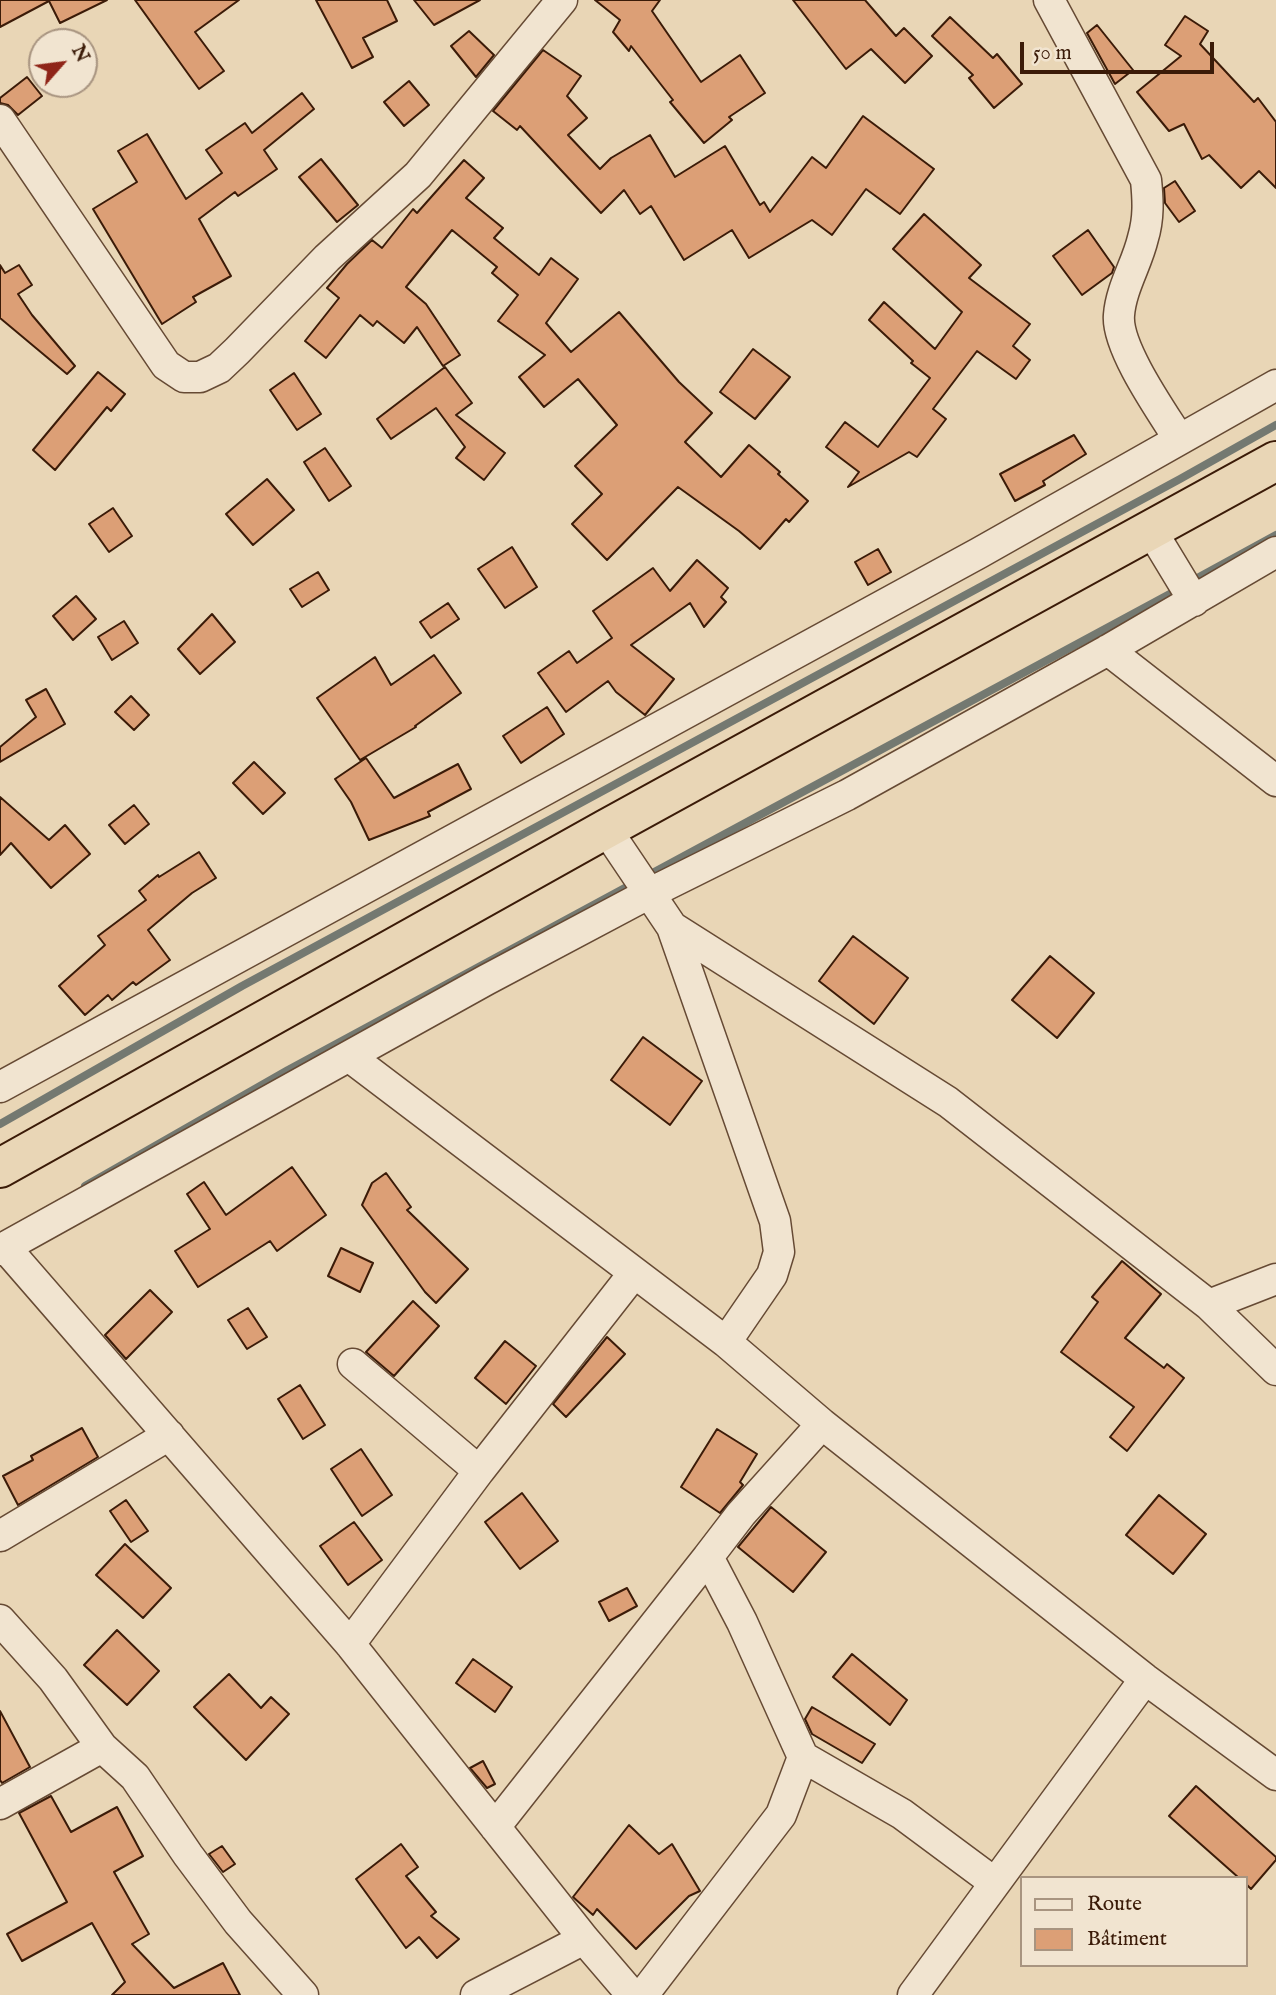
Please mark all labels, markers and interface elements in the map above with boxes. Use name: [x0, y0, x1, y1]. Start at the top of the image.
north arrow: [28, 28, 98, 98]
scale bar: [1024, 28, 1218, 72]
text: 50 m: [1033, 40, 1072, 67]
text: N: [65, 41, 94, 67]
legend: [1020, 1876, 1248, 1967]
text: Route: [1087, 1891, 1142, 1918]
text: Bâtiment: [1087, 1926, 1167, 1953]

